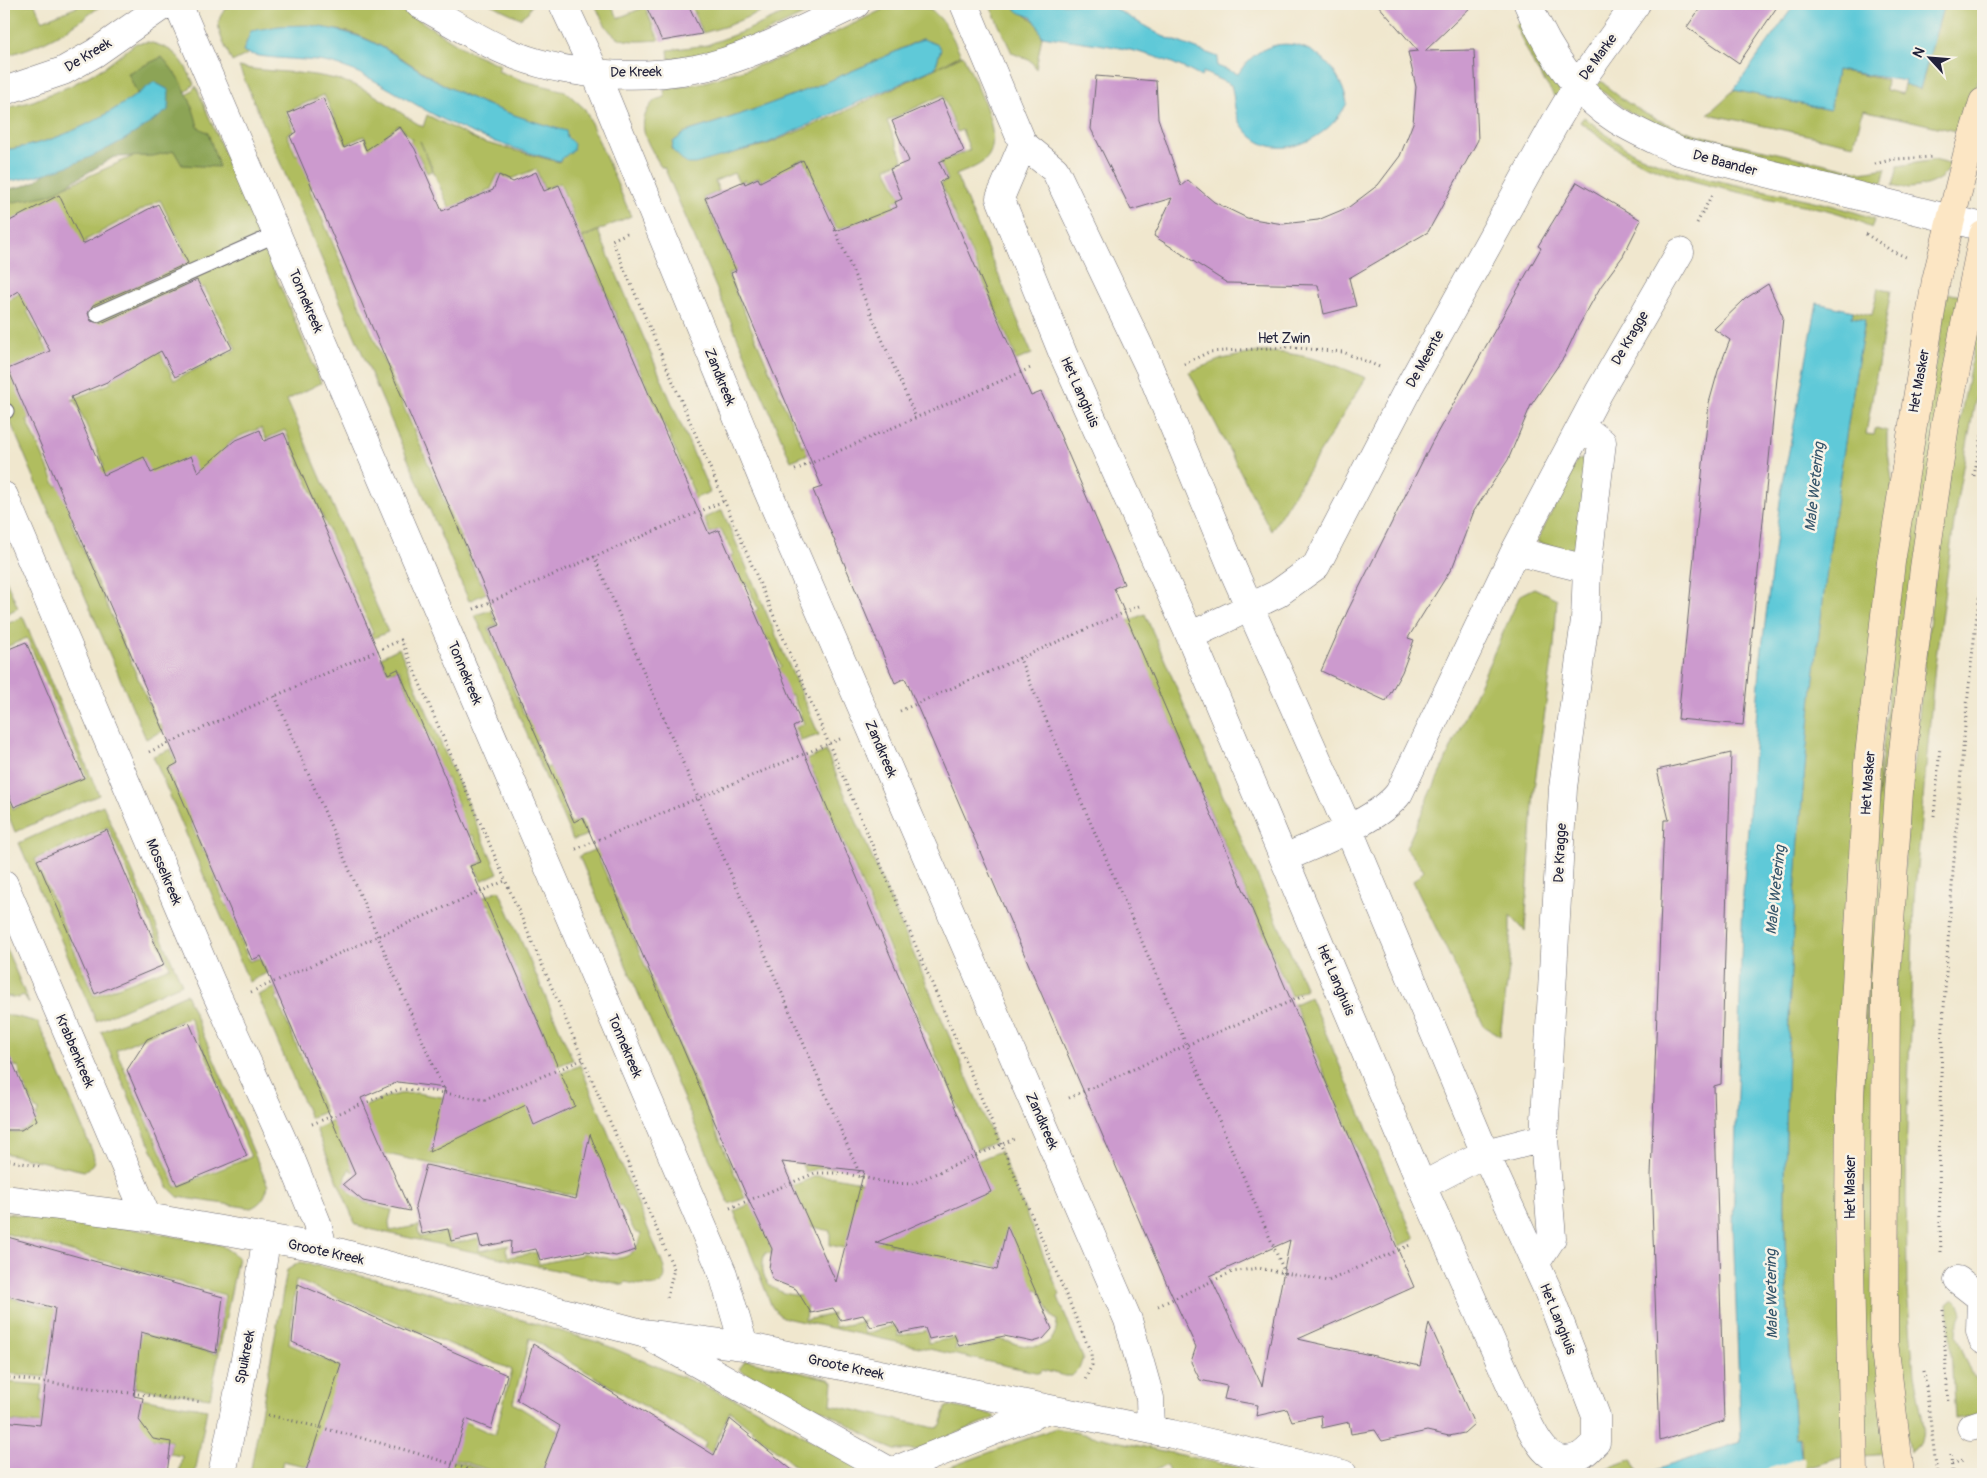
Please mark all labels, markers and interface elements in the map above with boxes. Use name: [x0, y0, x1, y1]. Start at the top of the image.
street label: De Marke: [1576, 30, 1621, 83]
north arrow: [1904, 32, 1954, 82]
street label: De Kreek: [62, 34, 115, 76]
text: N: [1909, 45, 1928, 61]
street label: De Kreek: [610, 63, 662, 81]
street label: De Baander: [1691, 146, 1759, 180]
street label: Tonnekreek: [285, 267, 327, 336]
street label: De Kragge: [1608, 308, 1652, 368]
street label: De Meente: [1402, 327, 1448, 391]
street label: Het Zwin: [1258, 330, 1310, 347]
street label: Zandkreek: [701, 346, 739, 408]
street label: Het Masker: [1905, 348, 1933, 414]
street label: Het Langhuis: [1057, 354, 1103, 431]
water label: Male Wetering: [1801, 440, 1829, 533]
street label: Tonnekreek: [444, 639, 486, 708]
street label: Zandkreek: [861, 718, 901, 780]
street label: Het Masker: [1857, 750, 1879, 816]
street label: De Kragge: [1550, 823, 1570, 883]
street label: Mosselkreek: [142, 836, 186, 908]
water label: Male Wetering: [1762, 843, 1790, 936]
street label: Het Langhuis: [1313, 942, 1359, 1019]
street label: Krabbenkreek: [52, 1012, 98, 1091]
street label: Tonnekreek: [604, 1012, 646, 1081]
street label: Zandkreek: [1022, 1090, 1062, 1152]
street label: Het Masker: [1842, 1155, 1859, 1219]
street label: Groote Kreek: [286, 1236, 366, 1268]
water label: Male Wetering: [1762, 1248, 1782, 1339]
street label: Het Langhuis: [1536, 1281, 1580, 1358]
street label: Spuikreek: [231, 1328, 259, 1385]
street label: Groote Kreek: [806, 1351, 886, 1383]

